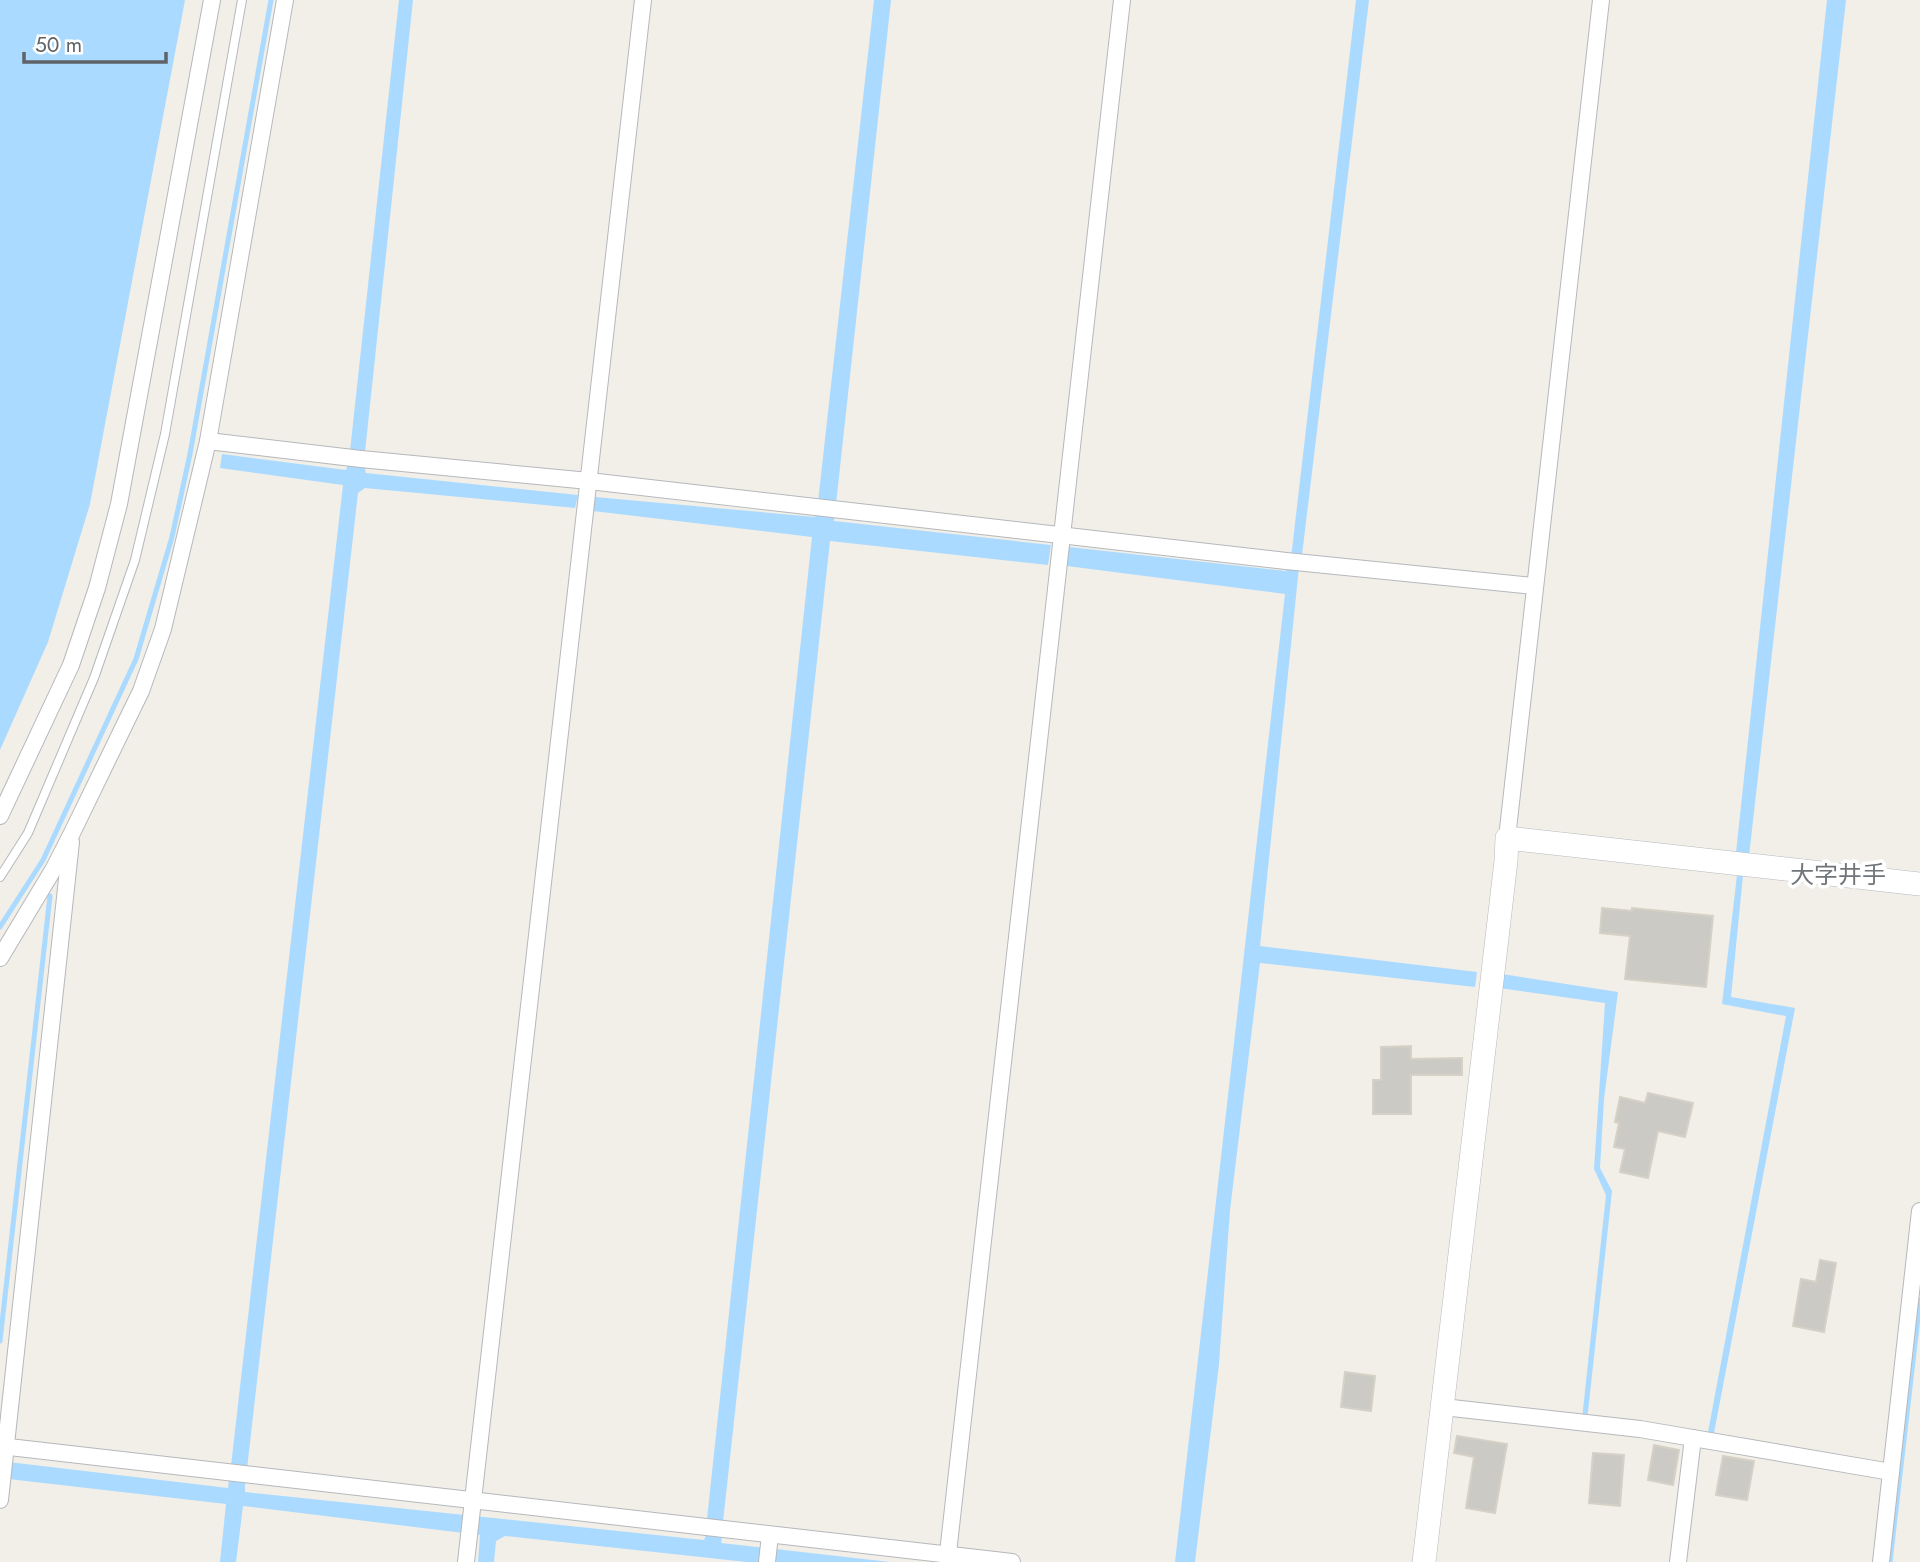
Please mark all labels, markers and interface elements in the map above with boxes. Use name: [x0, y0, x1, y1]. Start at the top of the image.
scale bar: [24, 21, 166, 65]
text: 50 m: [35, 30, 82, 60]
district label: 大字井手: [1790, 857, 1886, 892]

